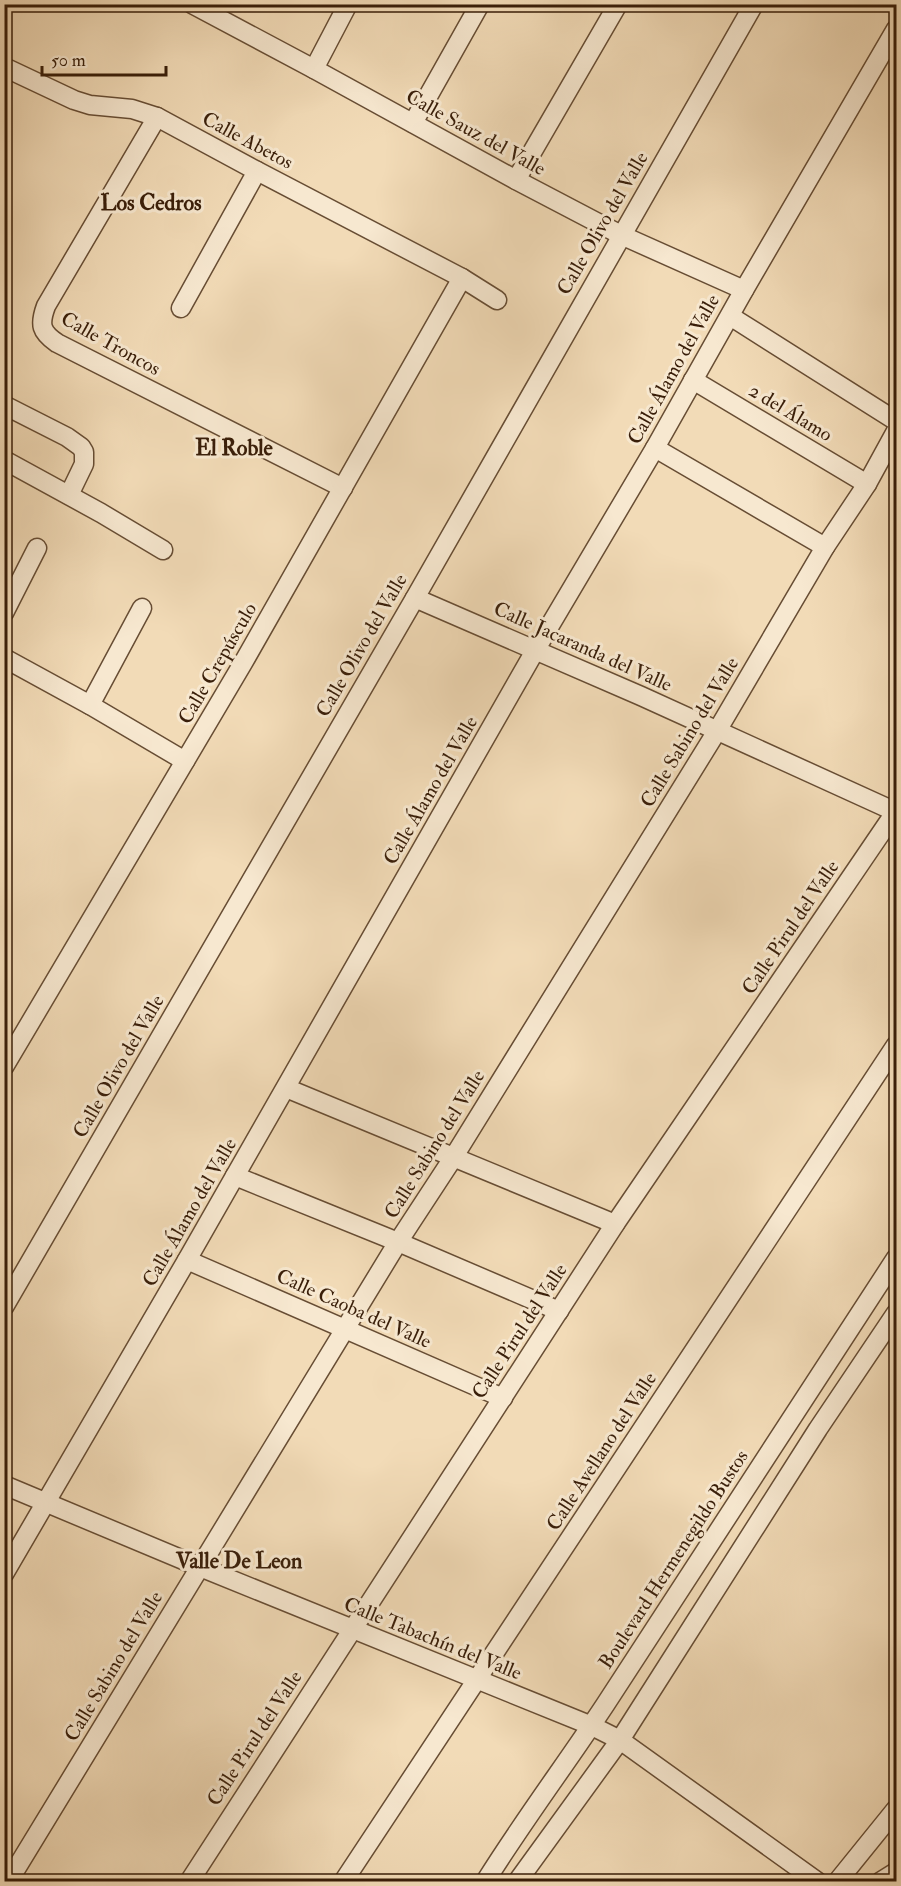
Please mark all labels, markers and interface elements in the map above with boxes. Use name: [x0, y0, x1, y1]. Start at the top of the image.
scale bar: [42, 39, 166, 77]
text: 50 m: [51, 49, 86, 72]
street label: Calle Sauz del Valle: [402, 84, 550, 181]
street label: Calle Abetos: [198, 106, 298, 175]
street label: Calle Olivo del Valle: [551, 147, 654, 299]
district label: Los Cedros: [100, 189, 202, 217]
street label: Calle Álamo del Valle: [621, 289, 725, 449]
street label: Calle Troncos: [57, 306, 165, 381]
street label: 2 del Álamo: [744, 377, 838, 447]
district label: El Roble: [195, 434, 274, 462]
street label: Calle Olivo del Valle: [310, 569, 413, 721]
street label: Calle Jacaranda del Valle: [490, 596, 676, 697]
street label: Calle Crepúsculo: [173, 598, 263, 729]
street label: Calle Sabino del Valle: [635, 653, 744, 812]
street label: Calle Álamo del Valle: [377, 711, 483, 869]
street label: Calle Pirul del Valle: [736, 855, 844, 999]
street label: Calle Olivo del Valle: [67, 990, 170, 1142]
street label: Calle Sabino del Valle: [379, 1065, 490, 1223]
street label: Calle Álamo del Valle: [136, 1133, 242, 1291]
street label: Calle Pirul del Valle: [466, 1259, 572, 1404]
street label: Calle Caoba del Valle: [272, 1263, 435, 1354]
street label: Calle Avellano del Valle: [541, 1367, 662, 1535]
street label: Boulevard Hermenegildo Bustos: [593, 1445, 754, 1674]
district label: Valle De Leon: [175, 1547, 303, 1575]
street label: Calle Sabino del Valle: [59, 1587, 168, 1746]
street label: Calle Tabachín del Valle: [340, 1591, 525, 1686]
street label: Calle Pirul del Valle: [201, 1666, 307, 1811]

